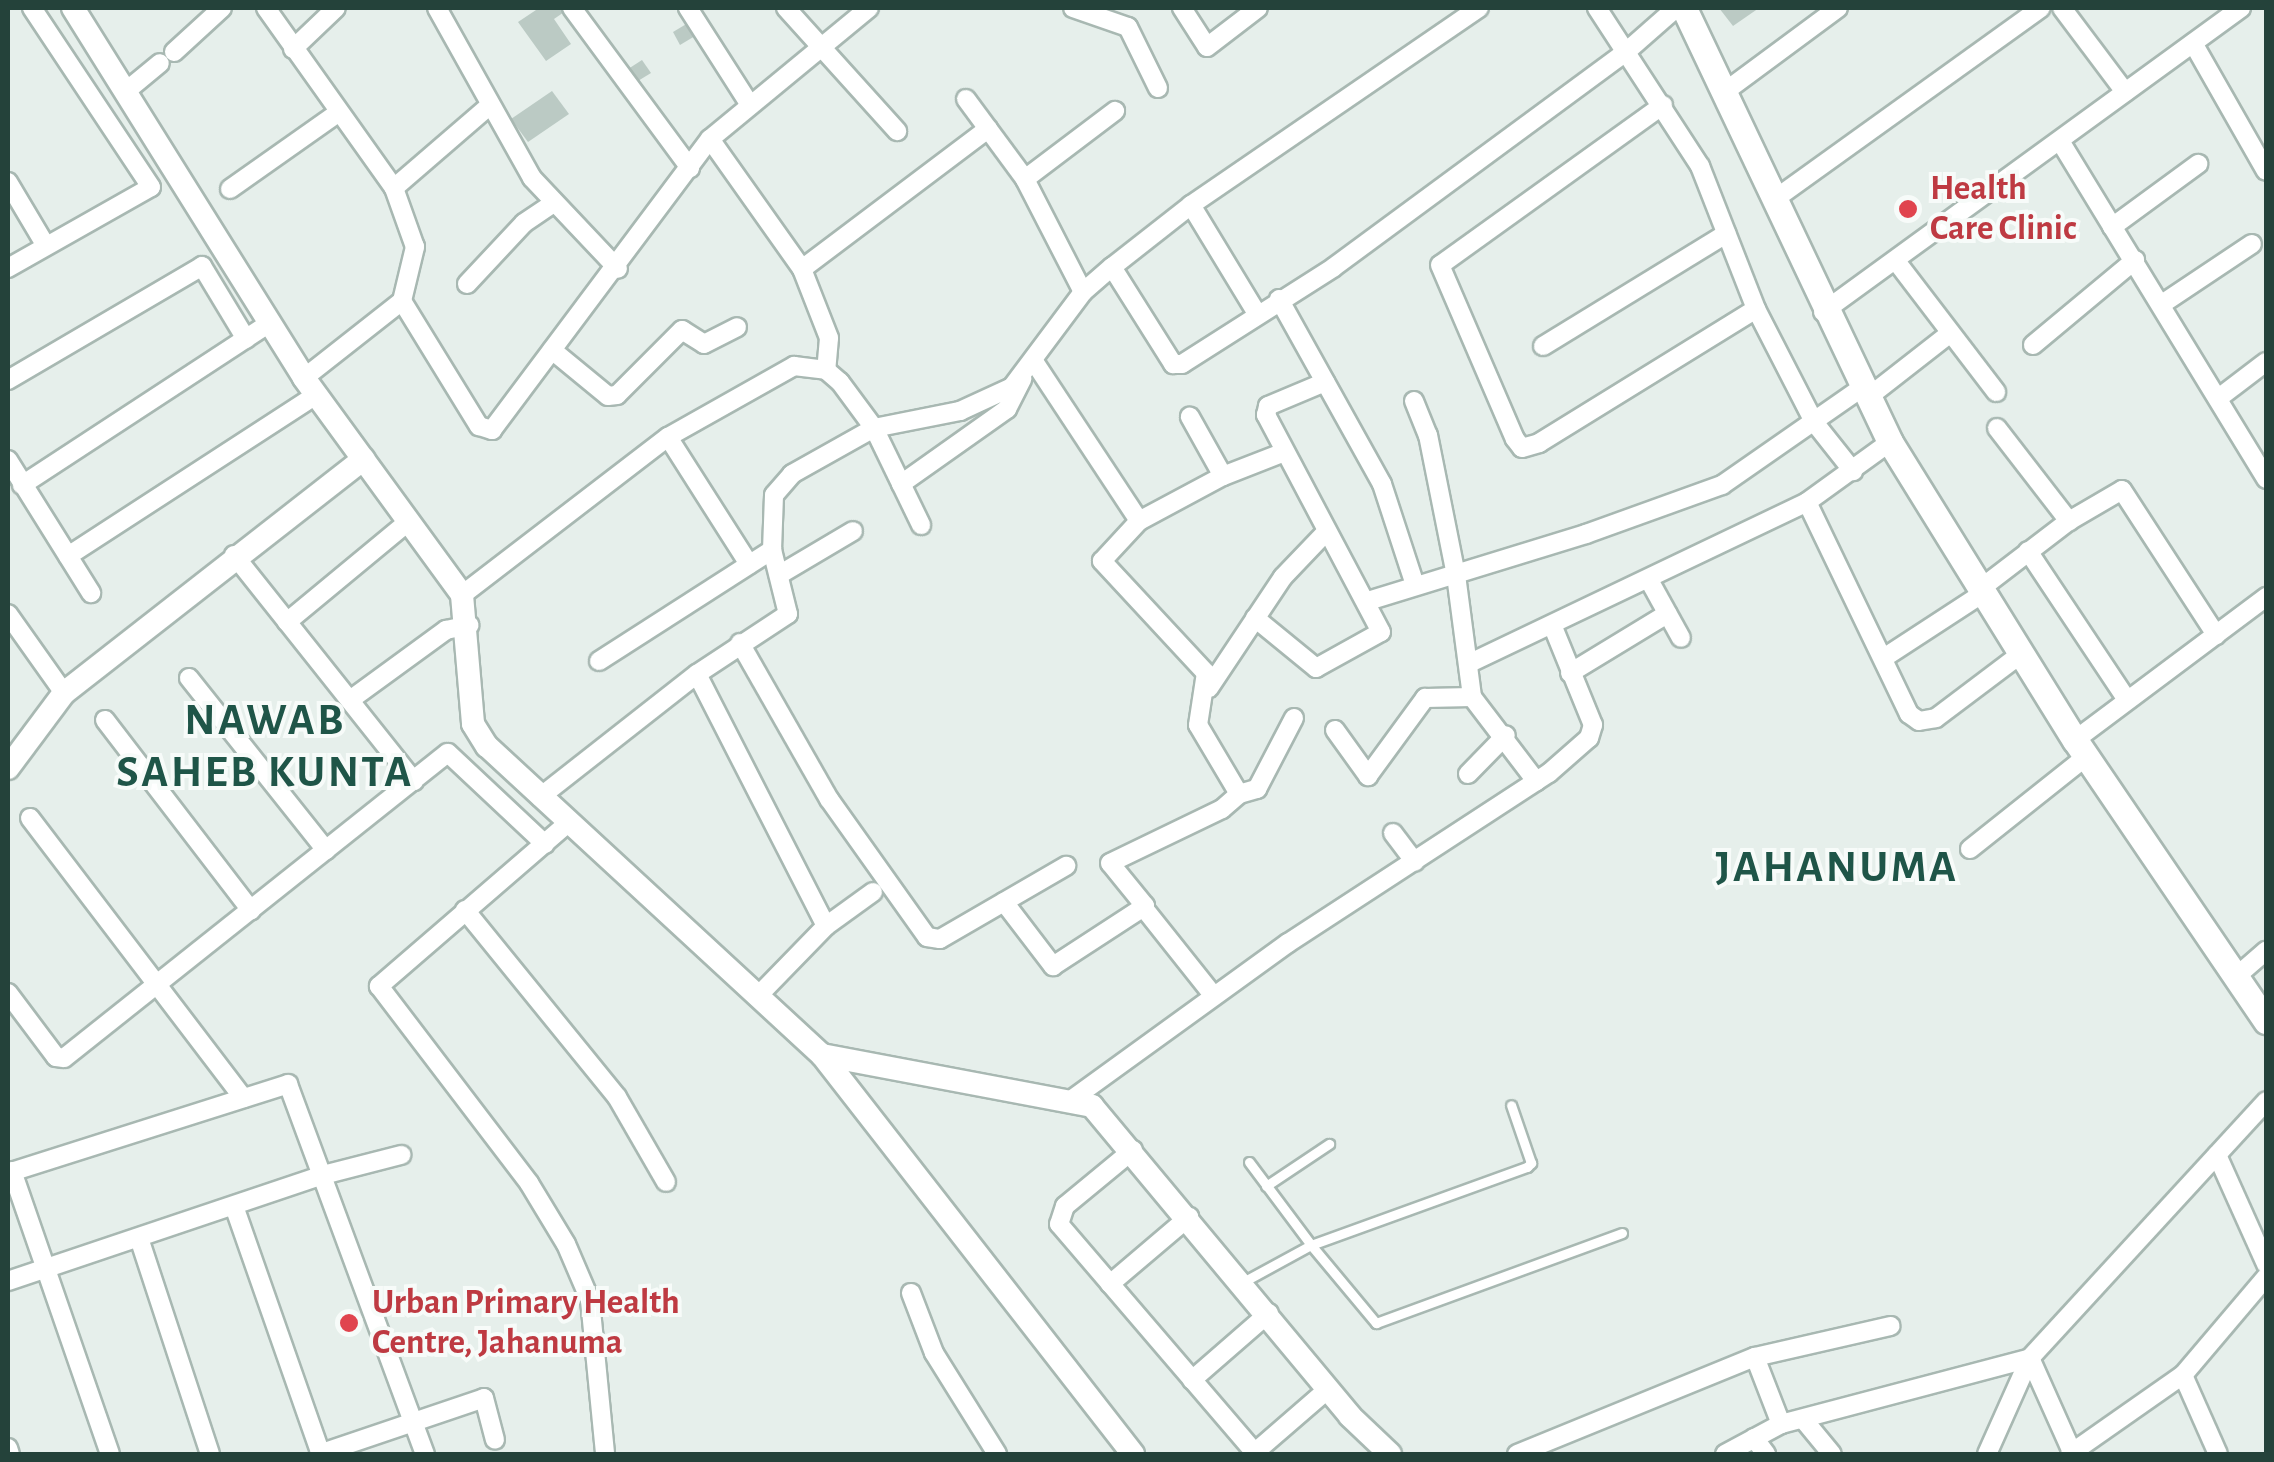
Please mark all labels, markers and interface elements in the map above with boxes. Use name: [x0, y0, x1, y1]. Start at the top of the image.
place label: Health Care Clinic: [1930, 168, 2076, 250]
marker: Health Care Clinic: [1895, 196, 1921, 222]
district label: NAWAB SAHEB KUNTA: [116, 694, 414, 800]
district label: JAHANUMA: [1715, 841, 1959, 895]
place label: Urban Primary Health Centre, Jahanuma: [372, 1282, 680, 1364]
marker: Urban Primary Health Centre, Jahanuma: [336, 1310, 362, 1336]

